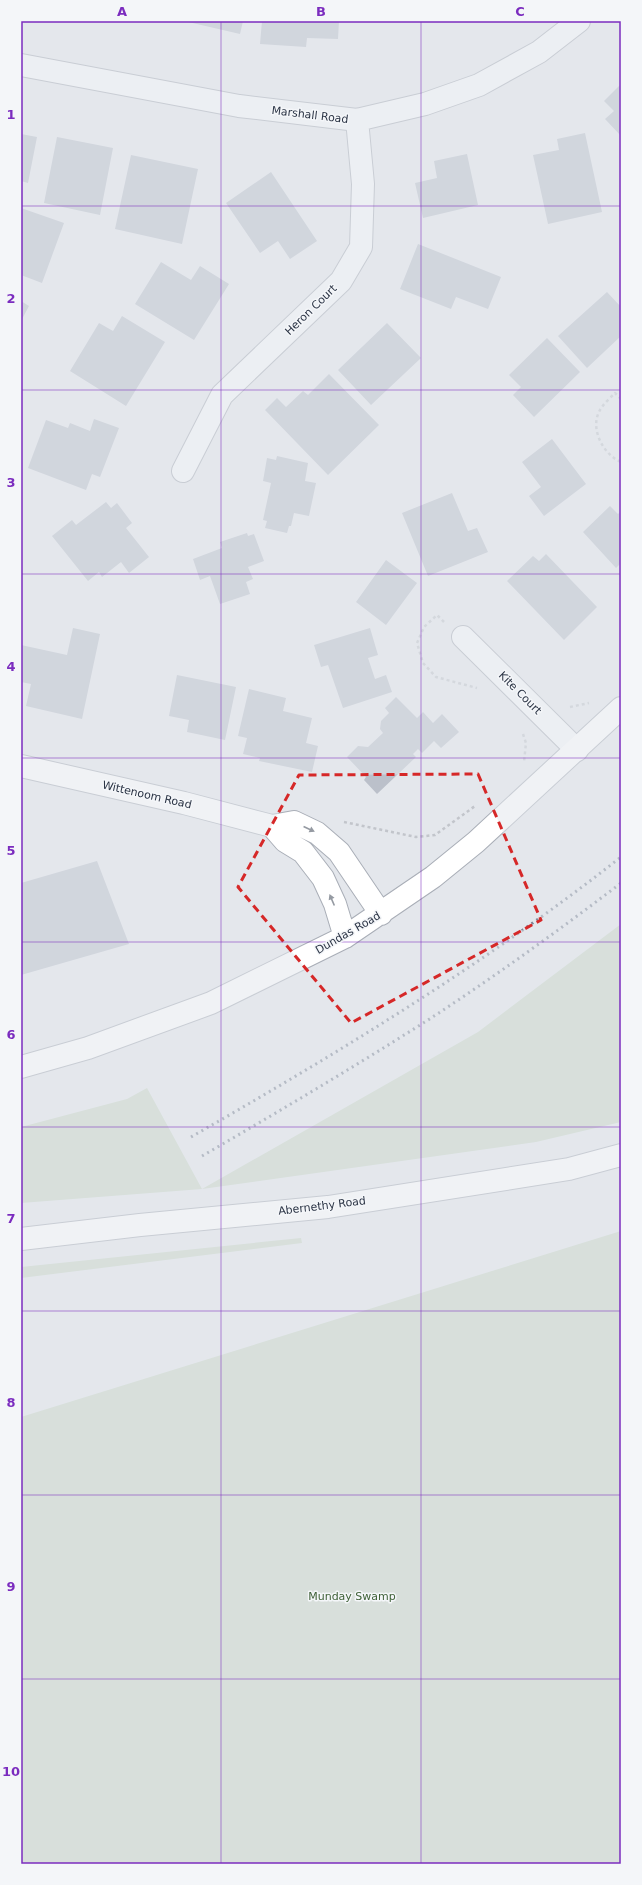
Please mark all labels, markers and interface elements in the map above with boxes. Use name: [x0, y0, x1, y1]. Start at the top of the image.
text: A: [117, 4, 127, 19]
text: B: [316, 4, 326, 19]
text: C: [515, 4, 525, 19]
street label: Marshall Road: [271, 104, 349, 126]
text: 1: [6, 107, 16, 122]
street label: Heron Court: [282, 282, 340, 338]
text: 2: [6, 291, 16, 306]
text: 3: [6, 475, 16, 490]
text: 4: [6, 659, 16, 674]
street label: Kite Court: [496, 669, 545, 718]
street label: Wittenoom Road: [101, 778, 193, 812]
one-way arrow: [304, 826, 315, 832]
text: 5: [6, 843, 16, 858]
one-way arrow: [329, 893, 335, 905]
street label: Dundas Road: [313, 909, 383, 957]
text: 6: [6, 1027, 16, 1042]
street label: Abernethy Road: [277, 1194, 367, 1218]
text: 7: [6, 1211, 16, 1226]
text: 8: [6, 1395, 16, 1410]
text: 9: [6, 1579, 16, 1594]
park label: Munday Swamp: [308, 1590, 396, 1603]
text: 10: [2, 1764, 20, 1779]

